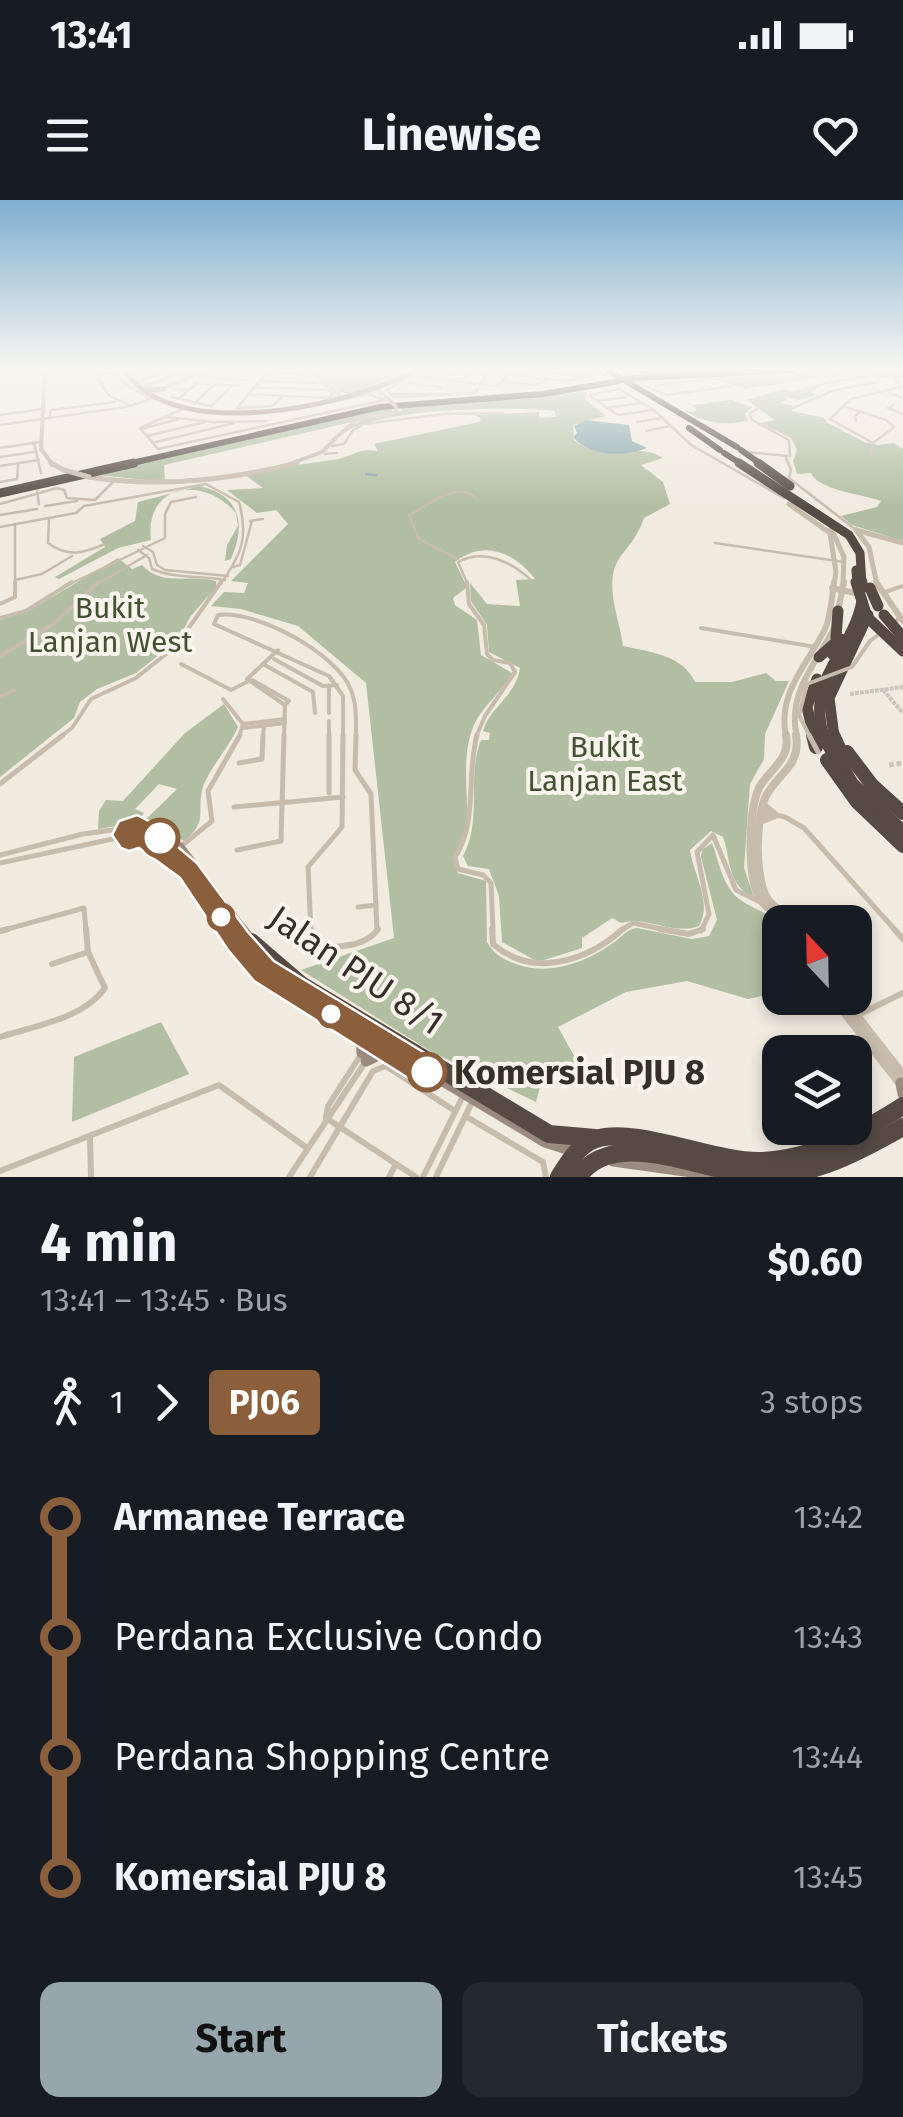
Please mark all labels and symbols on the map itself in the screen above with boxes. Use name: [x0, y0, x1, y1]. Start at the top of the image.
park label: Bukit Lanjan West: [28, 590, 192, 660]
park label: Bukit Lanjan East: [527, 729, 683, 799]
unlabelled marker: [141, 819, 179, 857]
street label: Jalan PJU 8/1: [261, 896, 451, 1044]
unlabelled marker: [208, 904, 234, 930]
north arrow: [762, 905, 872, 1015]
unlabelled marker: [318, 1001, 344, 1027]
place label: Komersial PJU 8: [454, 1051, 705, 1093]
marker: Komersial PJU 8: [408, 1053, 446, 1091]

